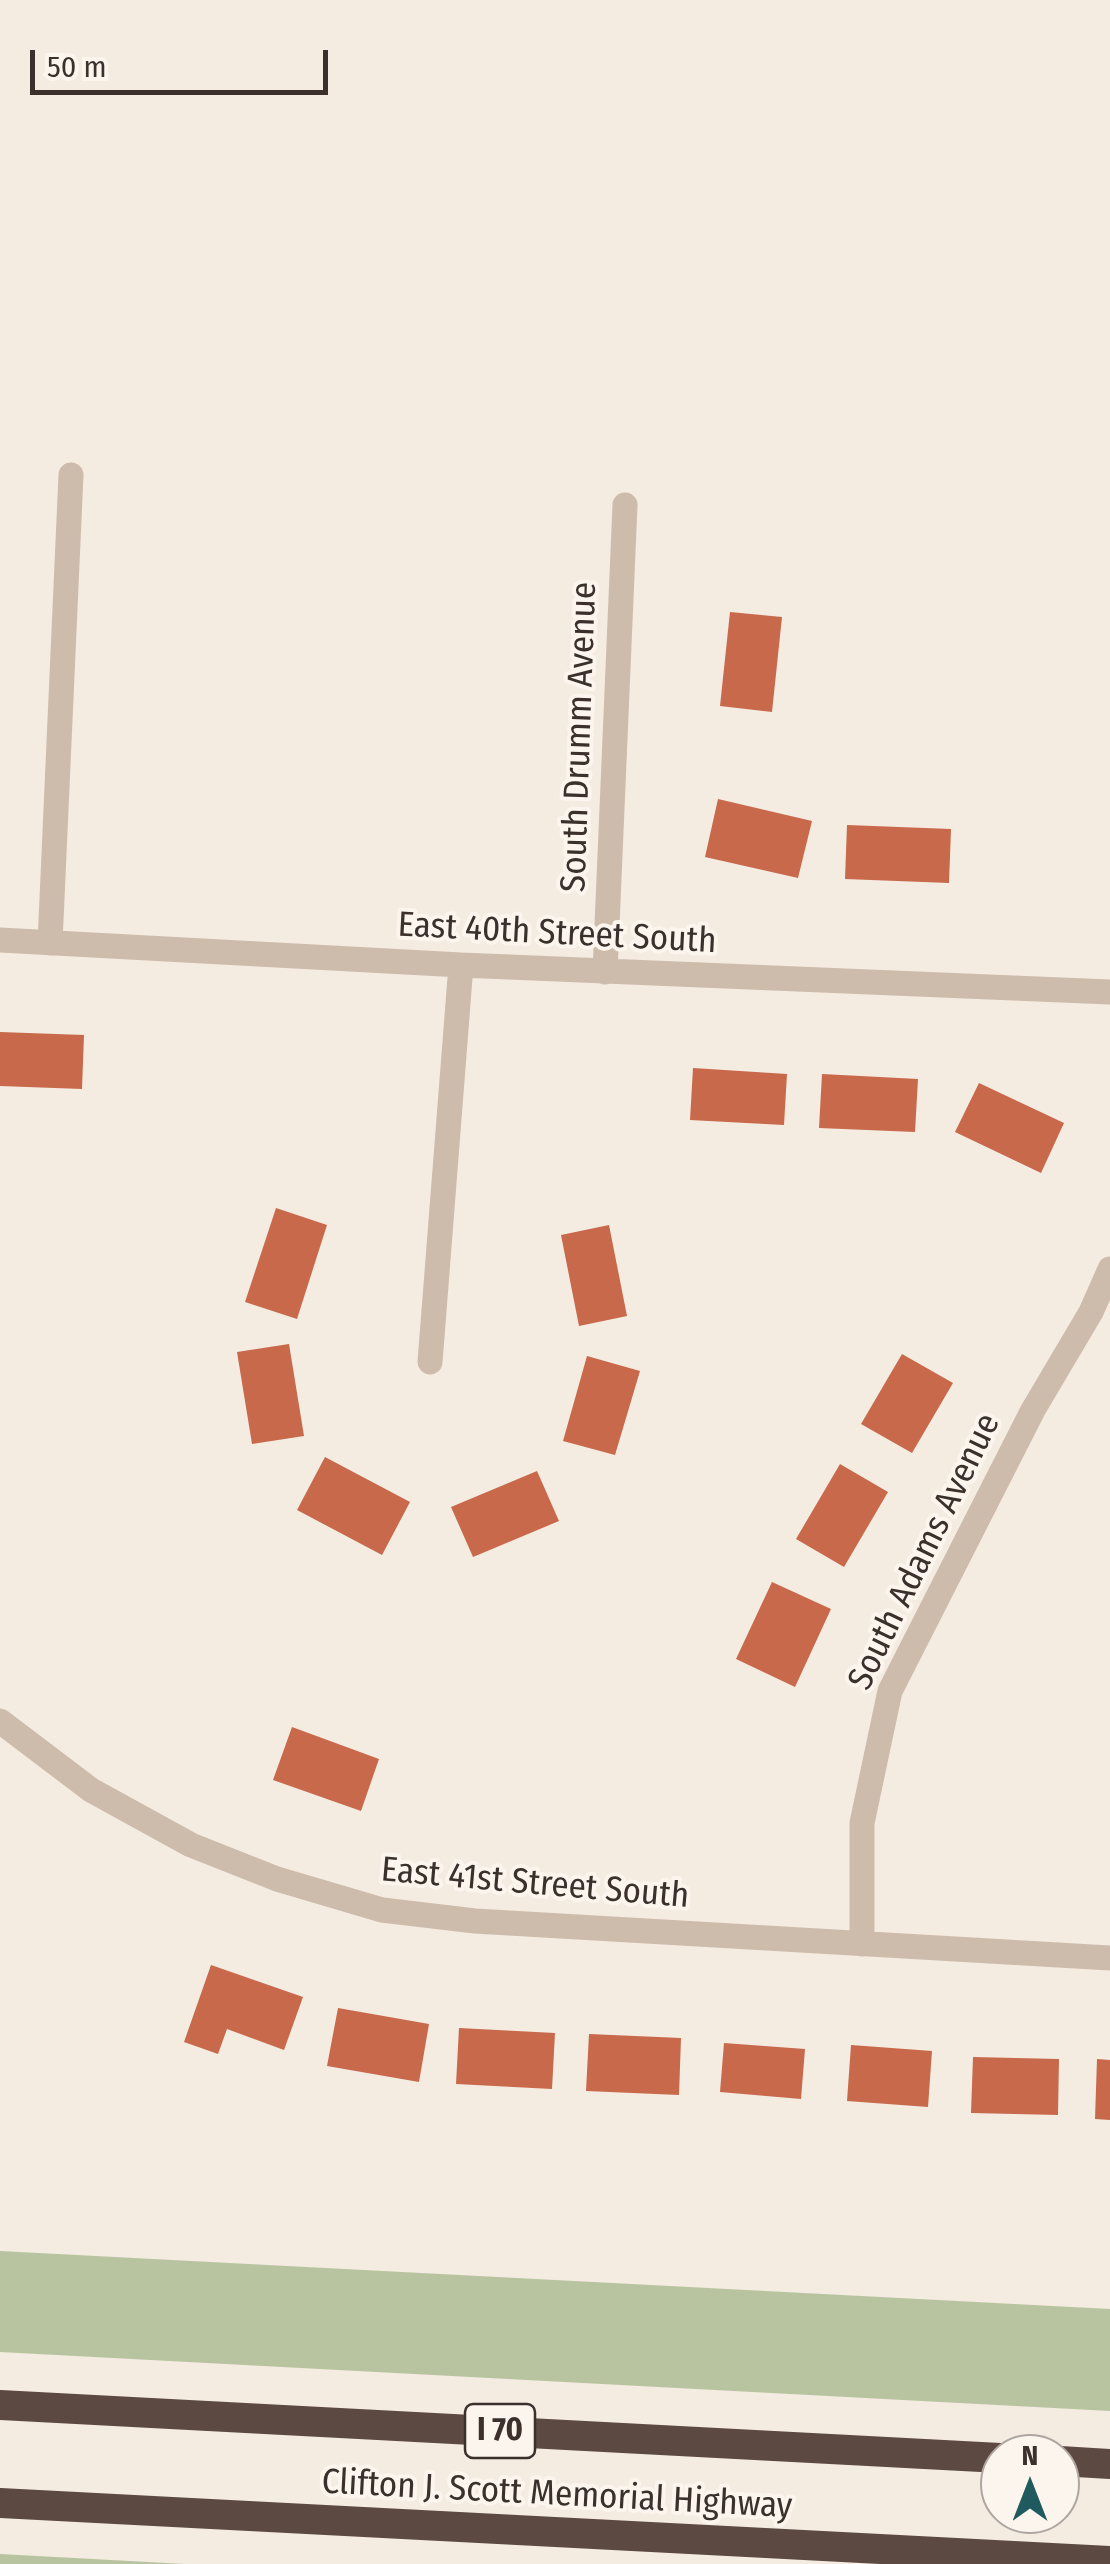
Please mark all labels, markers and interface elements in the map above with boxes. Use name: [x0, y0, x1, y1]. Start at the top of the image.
scale bar: [35, 30, 332, 92]
text: 50 m: [47, 49, 107, 85]
street label: South Drumm Avenue: [554, 581, 606, 893]
street label: East 40th Street South: [397, 905, 717, 963]
street label: South Adams Avenue: [840, 1407, 1010, 1697]
street label: East 41st Street South: [379, 1850, 691, 1918]
road number: I 70: [465, 2404, 535, 2458]
north arrow: [980, 2434, 1080, 2534]
text: N: [1022, 2439, 1038, 2472]
street label: Clifton J. Scott Memorial Highway: [321, 2462, 793, 2528]

